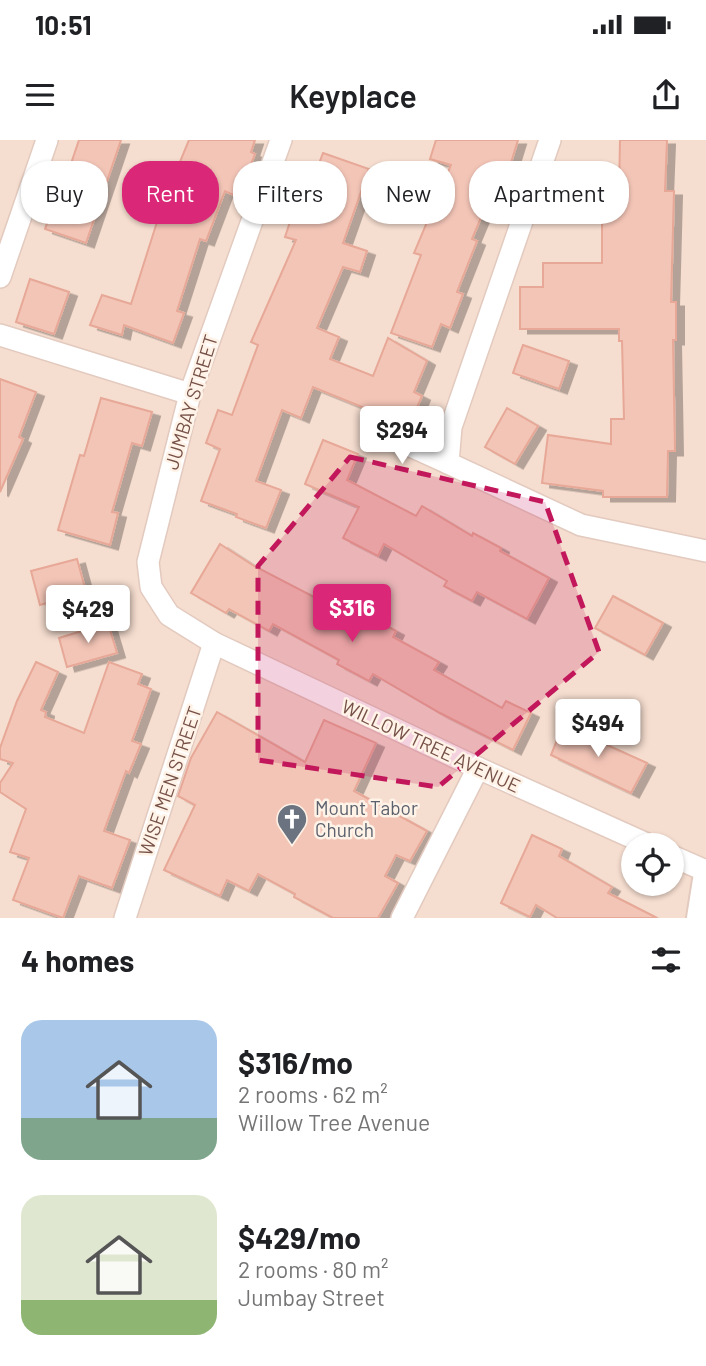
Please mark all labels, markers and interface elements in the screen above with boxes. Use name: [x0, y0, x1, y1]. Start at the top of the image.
text: 10:51: [35, 9, 91, 40]
icon: menu: [21, 76, 59, 114]
text: Keyplace: [289, 76, 417, 114]
icon: share: [647, 76, 685, 114]
chip: Buy: [21, 161, 108, 224]
chip: Rent: [122, 161, 219, 224]
chip: Filters: [233, 161, 347, 224]
chip: New: [361, 161, 455, 224]
chip: Apartment: [469, 161, 629, 224]
street label: JUMBAY STREET: [159, 332, 222, 472]
pin: $294: [361, 406, 443, 466]
text: $294: [376, 415, 428, 443]
pin: $316: [311, 584, 393, 644]
pin: $429: [47, 586, 129, 645]
text: $316: [329, 593, 375, 621]
text: $429: [62, 594, 114, 622]
street label: WILLOW TREE AVENUE: [338, 694, 524, 797]
pin: $494: [557, 700, 639, 759]
street label: WISE MEN STREET: [133, 703, 206, 859]
text: $494: [571, 708, 625, 736]
place label: Mount Tabor Church: [315, 796, 418, 841]
church icon: Mount Tabor Church: [275, 802, 309, 846]
map controls: [621, 833, 684, 896]
button: locate: [621, 833, 684, 896]
icon: filters: [647, 941, 685, 979]
text: 4 homes: [21, 942, 134, 978]
text: $316/mo: [238, 1044, 353, 1080]
icon: home: [77, 1048, 161, 1132]
text: 2 rooms · 62 m²: [238, 1080, 388, 1108]
text: Willow Tree Avenue: [238, 1108, 430, 1136]
text: $429/mo: [238, 1219, 361, 1255]
icon: home: [77, 1223, 161, 1307]
text: 2 rooms · 80 m²: [238, 1255, 388, 1283]
text: Jumbay Street: [238, 1283, 385, 1311]

